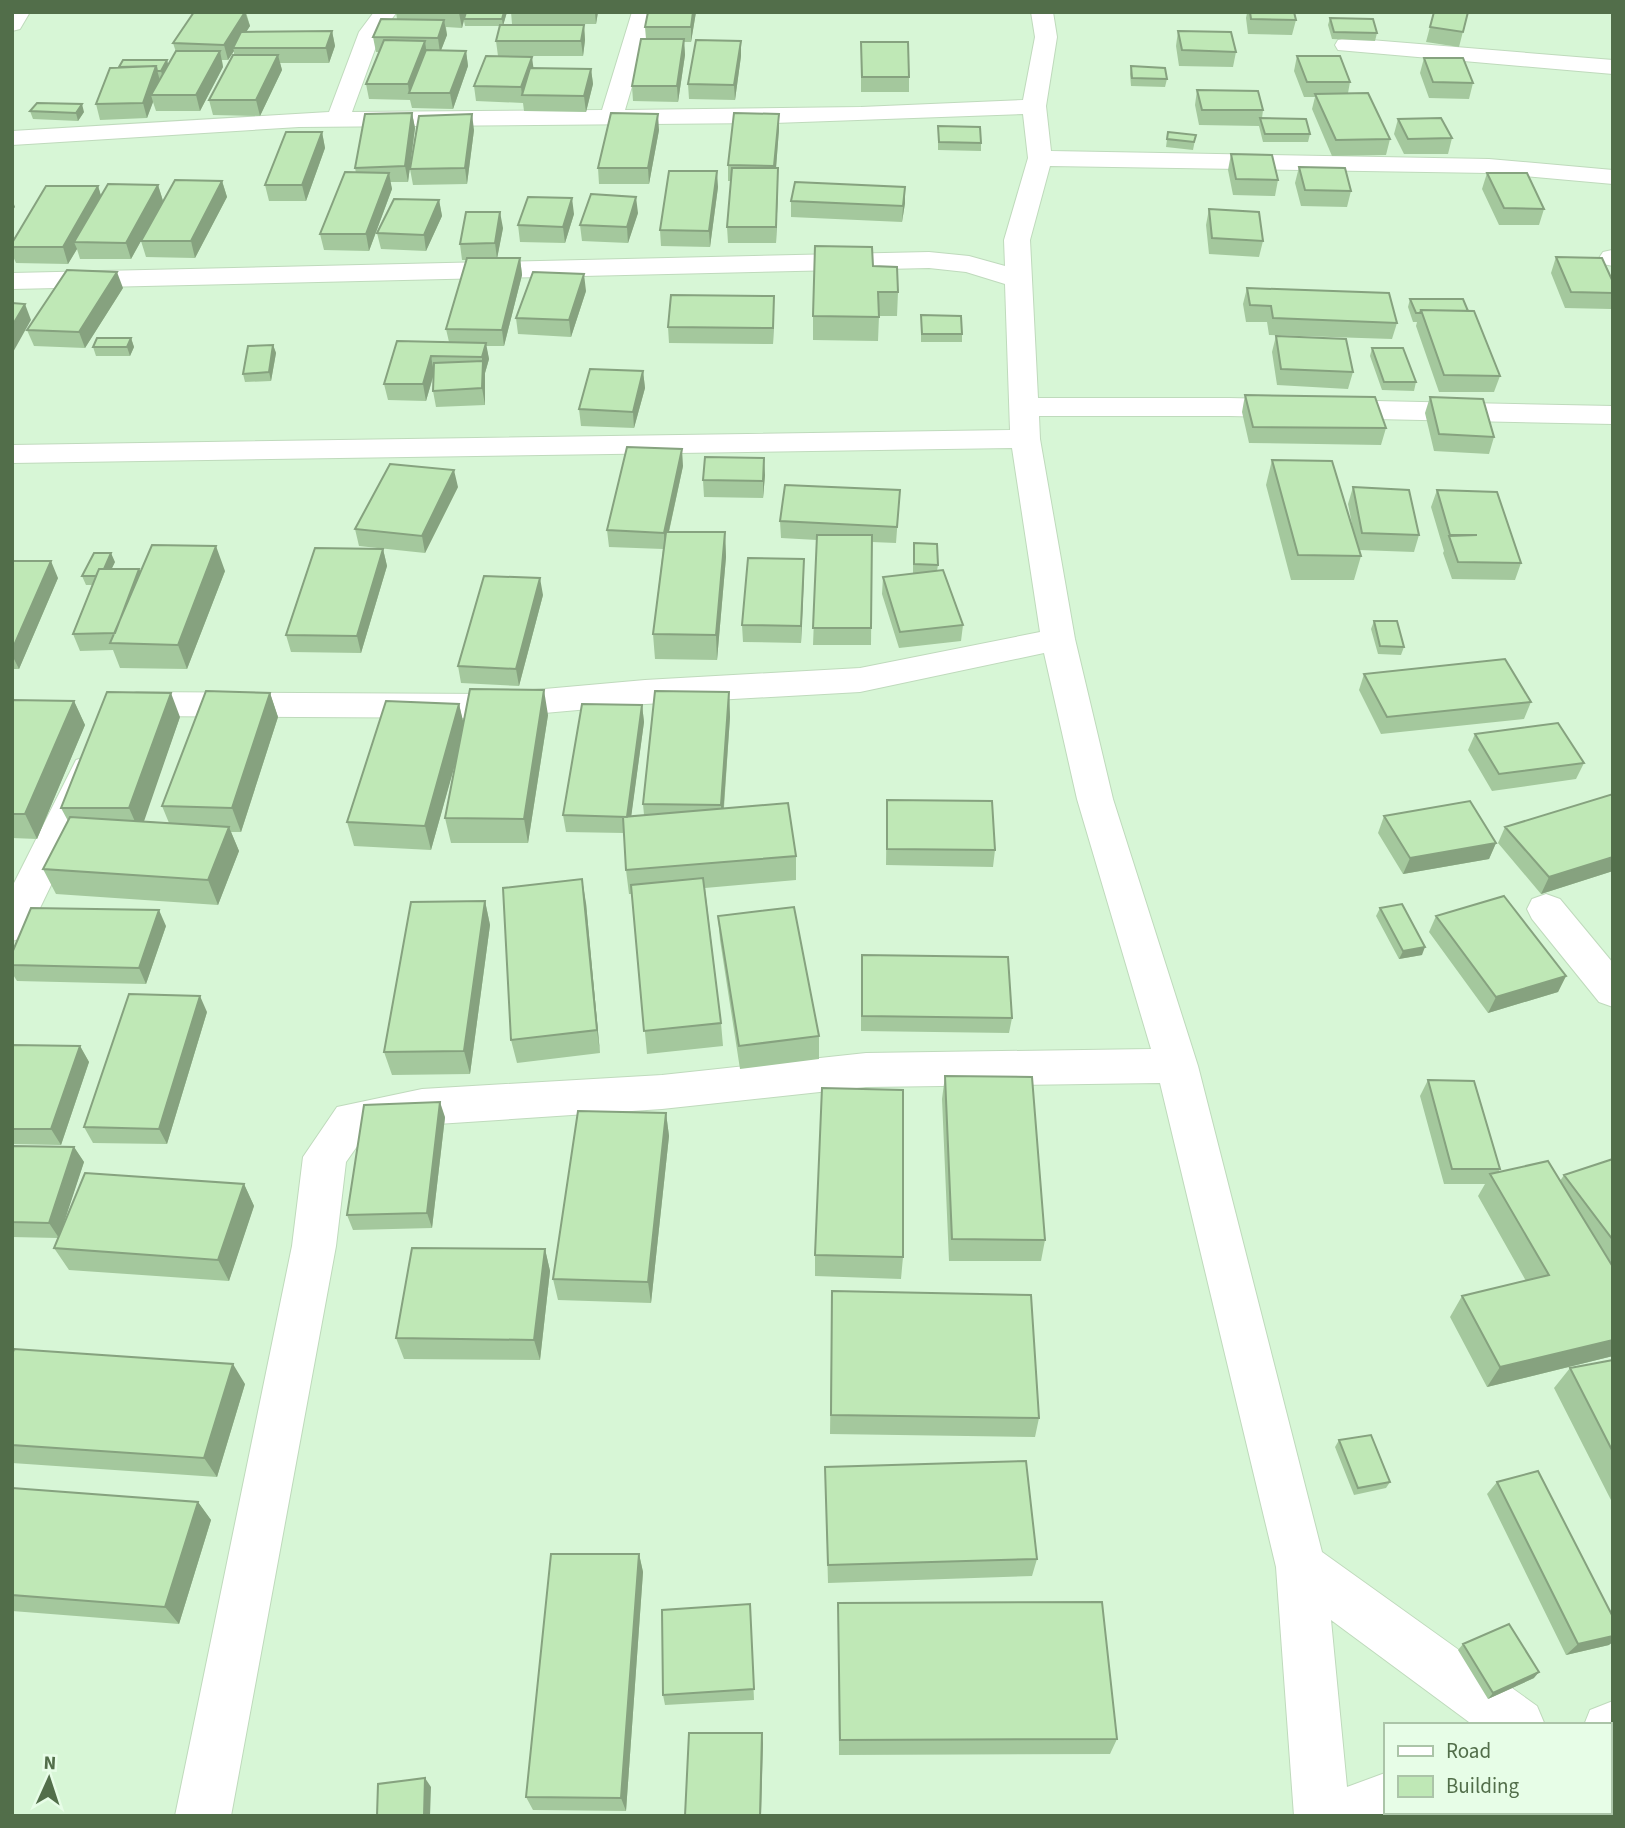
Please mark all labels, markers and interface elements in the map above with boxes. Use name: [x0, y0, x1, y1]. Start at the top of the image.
legend: [1384, 1723, 1611, 1814]
text: Road: [1446, 1736, 1491, 1766]
north arrow: [14, 1744, 84, 1814]
text: N: [43, 1750, 57, 1777]
text: Building: [1446, 1771, 1520, 1801]

